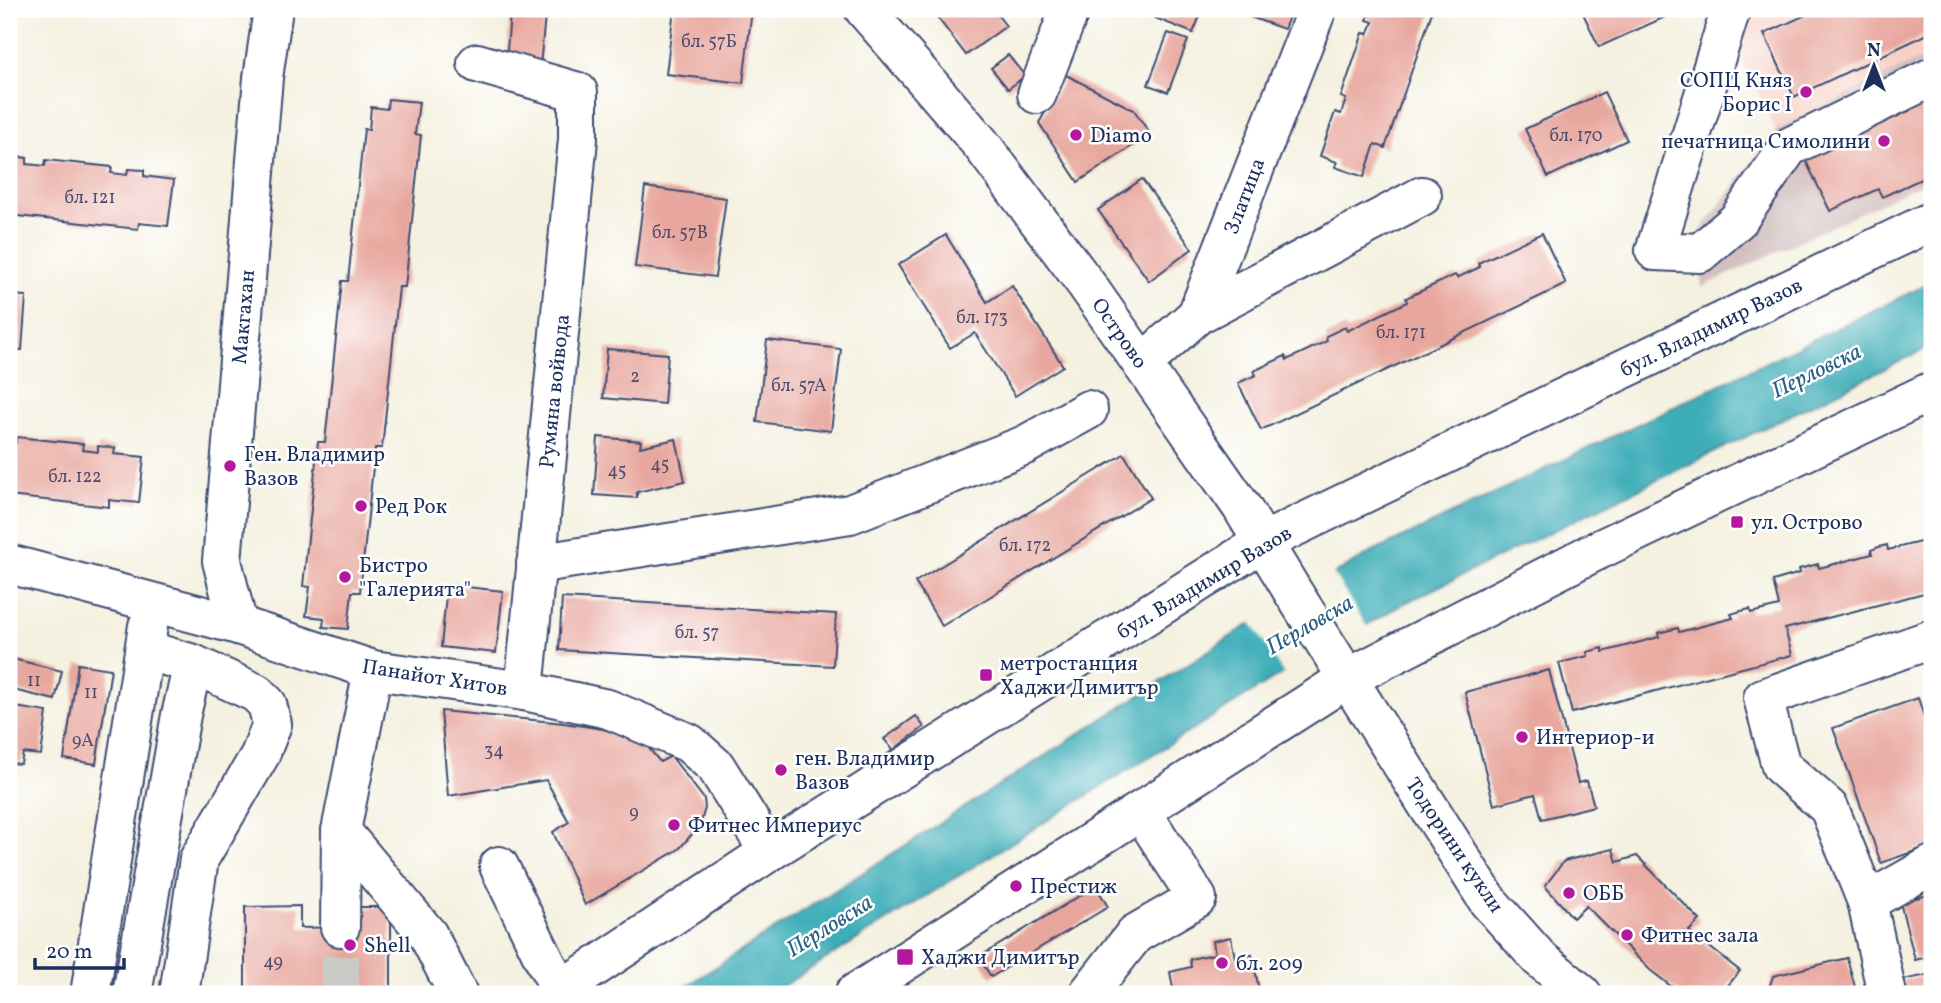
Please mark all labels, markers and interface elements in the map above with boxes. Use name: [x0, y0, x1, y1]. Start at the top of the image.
house number: бл. 57Б: [681, 30, 737, 55]
north arrow: [1840, 32, 1910, 102]
text: N: [1867, 38, 1881, 64]
place label: СОПЦ Княз Борис I: [1680, 67, 1792, 120]
marker: СОПЦ Княз Борис I: [1798, 84, 1814, 100]
place label: Diamo: [1090, 122, 1152, 151]
house number: бл. 170: [1549, 124, 1603, 149]
marker: Diamo: [1068, 127, 1084, 143]
place label: печатница Симолини: [1661, 128, 1870, 157]
marker: печатница Симолини: [1876, 133, 1892, 149]
street label: Златица: [1218, 154, 1273, 239]
house number: бл. 121: [65, 186, 115, 211]
house number: бл. 57В: [652, 221, 708, 246]
street label: Макгахан: [226, 268, 263, 366]
street label: бул. Владимир Вазов: [1616, 272, 1808, 385]
street label: Острово: [1084, 293, 1154, 375]
house number: бл. 173: [956, 306, 1008, 331]
street label: Румяна войвода: [533, 313, 578, 470]
house number: бл. 171: [1376, 321, 1426, 346]
water label: Перловска: [1767, 336, 1867, 407]
house number: 2: [630, 365, 640, 390]
house number: бл. 57А: [771, 374, 827, 399]
place label: Ген. Владимир Вазов: [244, 441, 385, 494]
house number: 45: [651, 453, 669, 478]
marker: Ген. Владимир Вазов: [222, 458, 238, 474]
house number: 45: [608, 459, 626, 484]
house number: бл. 122: [48, 465, 102, 490]
place label: Ред Рок: [375, 493, 447, 522]
marker: Ред Рок: [353, 498, 369, 514]
place label: ул. Острово: [1751, 509, 1863, 538]
marker: ул. Острово: [1729, 514, 1745, 530]
street label: бул. Владимир Вазов: [1112, 519, 1298, 647]
house number: бл. 172: [999, 534, 1051, 559]
place label: Бистро "Галерията": [359, 552, 471, 605]
marker: Бистро "Галерията": [337, 569, 353, 585]
water label: Перловска: [1260, 588, 1360, 664]
house number: бл. 57: [675, 621, 719, 646]
place label: метростанция Хаджи Димитър: [1000, 650, 1159, 703]
street label: Панайот Хитов: [360, 653, 510, 704]
marker: метростанция Хаджи Димитър: [978, 667, 994, 683]
house number: 11: [27, 669, 41, 694]
house number: 11: [84, 681, 98, 706]
place label: Интериор-и: [1536, 724, 1655, 753]
house number: 9А: [72, 729, 94, 754]
marker: Интериор-и: [1514, 729, 1530, 745]
house number: 34: [484, 739, 504, 764]
place label: ген. Владимир Вазов: [795, 745, 935, 798]
marker: ген. Владимир Вазов: [773, 762, 789, 778]
street label: Тодорини кукли: [1398, 772, 1510, 919]
house number: 9: [629, 801, 639, 826]
place label: Фитнес Империус: [688, 812, 862, 841]
marker: Фитнес Империус: [666, 817, 682, 833]
place label: Престиж: [1030, 873, 1117, 902]
marker: Престиж: [1008, 878, 1024, 894]
place label: ОББ: [1583, 880, 1624, 909]
marker: ОББ: [1561, 885, 1577, 901]
water label: Перловска: [781, 888, 879, 966]
place label: Фитнес зала: [1641, 922, 1759, 951]
scale bar: [35, 926, 124, 970]
marker: Фитнес зала: [1619, 927, 1635, 943]
place label: Shell: [364, 932, 411, 961]
marker: Shell: [342, 937, 358, 953]
text: 20 m: [46, 938, 92, 967]
place label: Хаджи Димитър: [921, 944, 1080, 973]
marker: Хаджи Димитър: [895, 947, 915, 967]
house number: 49: [263, 950, 283, 975]
place label: бл. 209: [1236, 950, 1303, 979]
marker: бл. 209: [1214, 955, 1230, 971]

